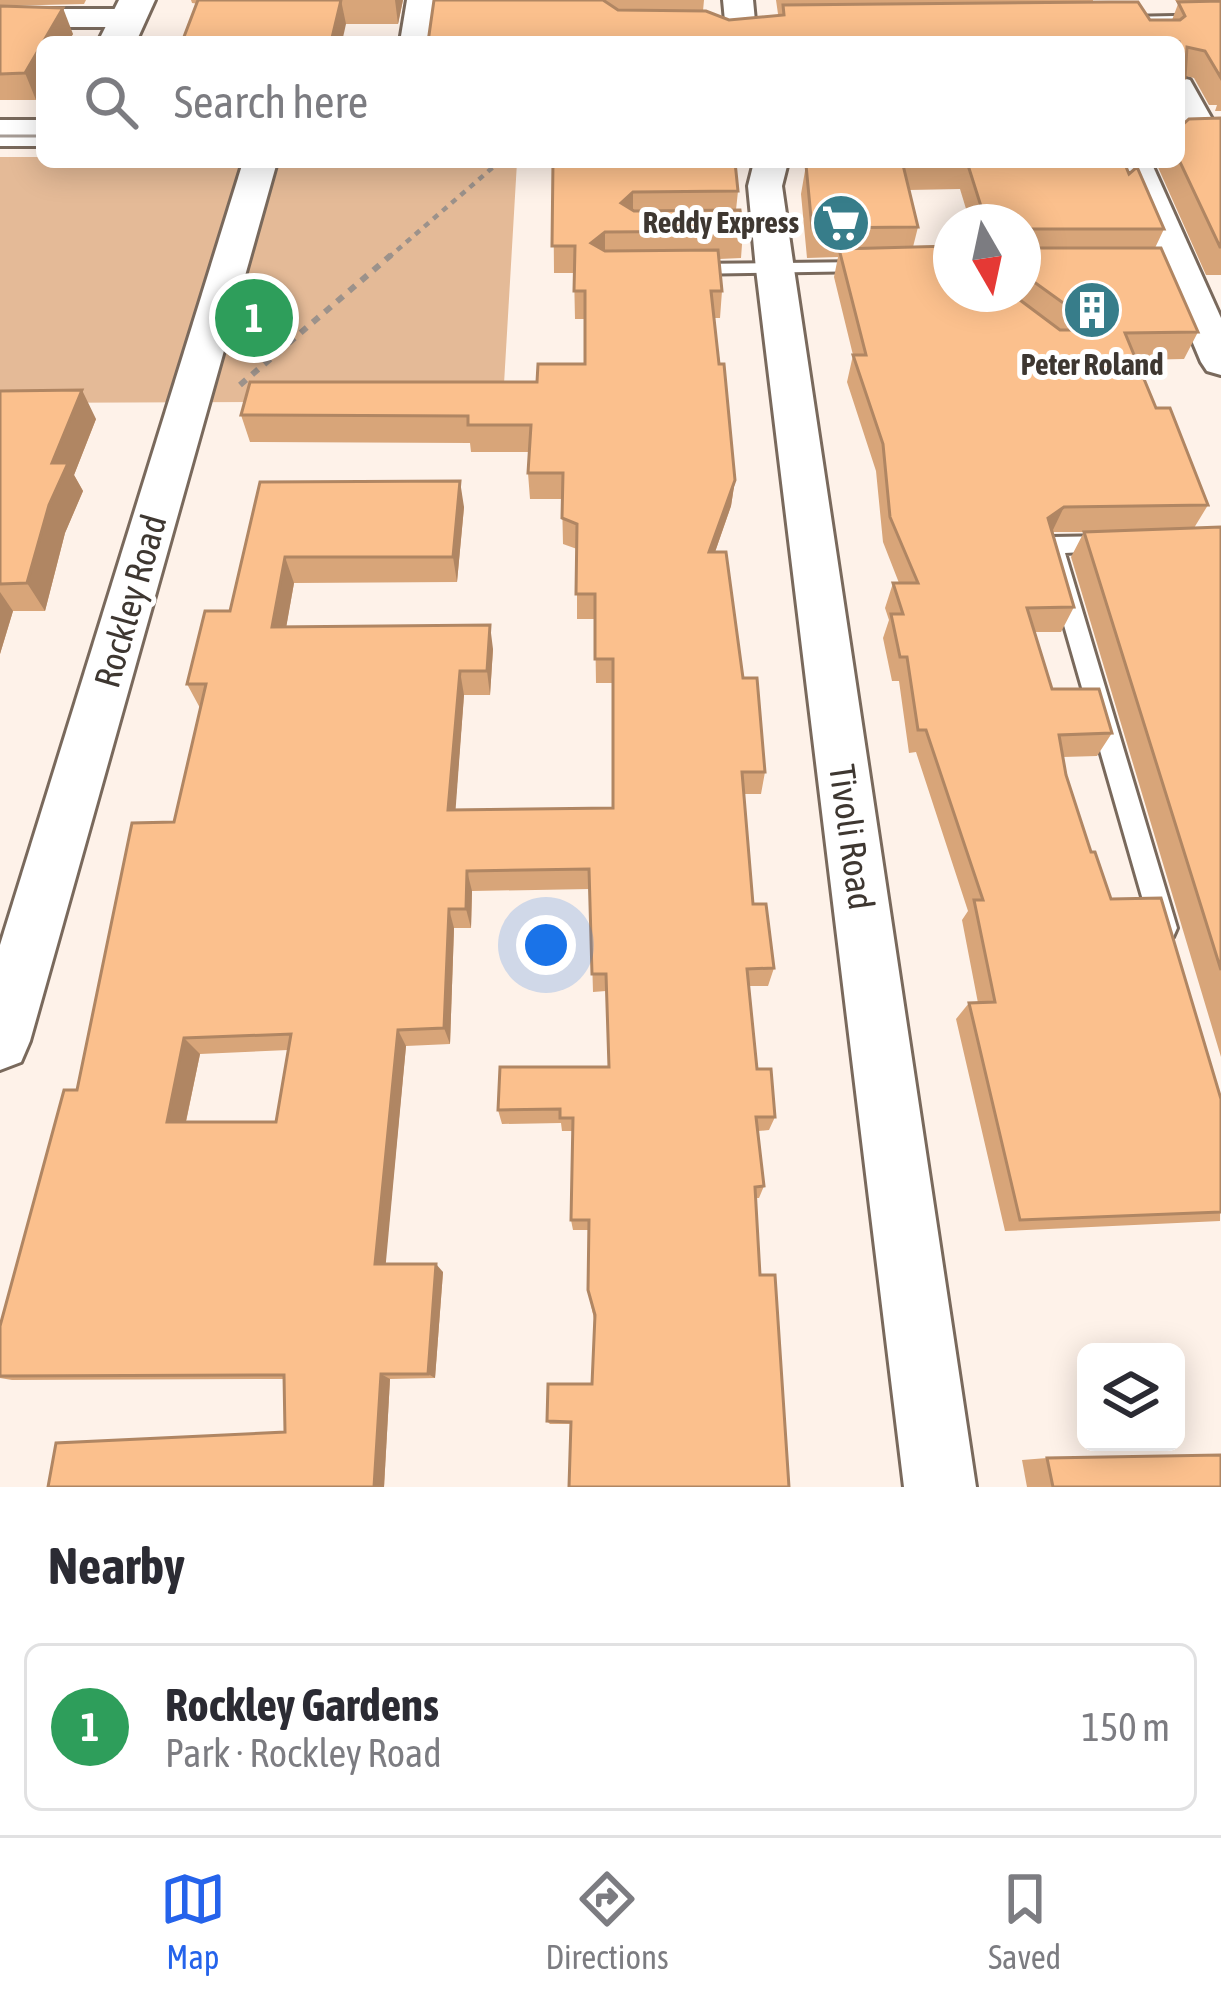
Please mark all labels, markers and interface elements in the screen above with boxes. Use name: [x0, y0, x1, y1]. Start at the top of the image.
search box: [36, 36, 1185, 168]
icon: search: [78, 69, 144, 135]
text: Search here: [174, 76, 368, 128]
supermarket icon: Reddy Express: [810, 192, 872, 254]
north arrow: [933, 204, 1041, 312]
place label: Reddy Express: [643, 205, 799, 239]
pin: 1: [215, 273, 293, 363]
building icon: Peter Roland: [1061, 279, 1123, 341]
place label: Peter Roland: [1021, 347, 1163, 381]
street label: Rockley Road: [85, 510, 175, 692]
street label: Tivoli Road: [821, 762, 883, 912]
your location: [516, 915, 576, 975]
map controls: [1077, 1343, 1185, 1451]
button: layers: [1077, 1343, 1185, 1451]
text: Nearby: [48, 1536, 185, 1595]
text: Rockley Gardens: [165, 1679, 439, 1731]
text: 1: [81, 1705, 99, 1749]
text: 150 m: [1082, 1705, 1170, 1749]
text: Park · Rockley Road: [165, 1731, 442, 1775]
tab: Map: [160, 1866, 226, 1976]
tab: Directions: [545, 1866, 669, 1976]
tab: Saved: [988, 1866, 1061, 1976]

